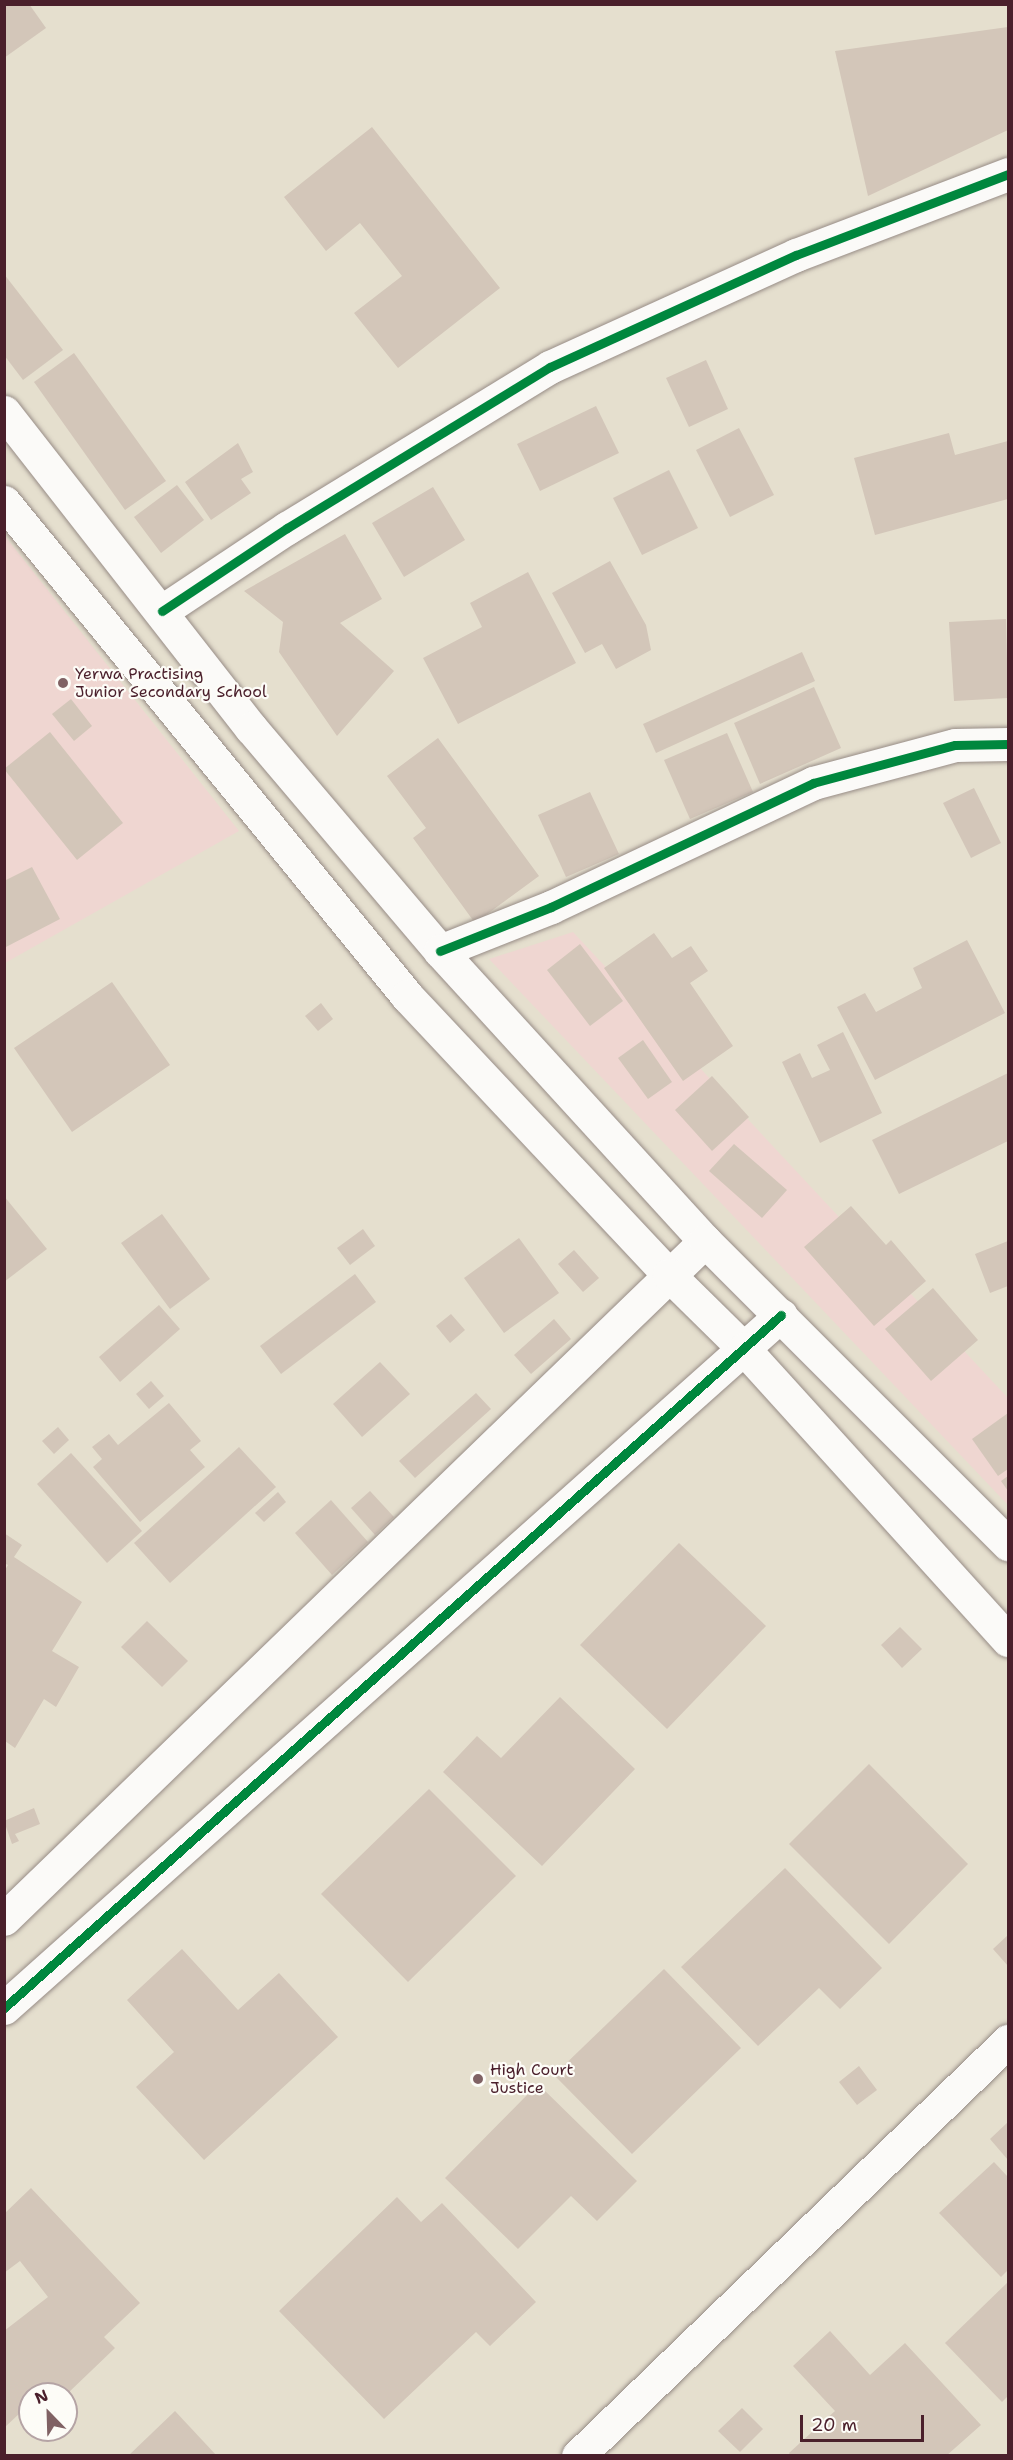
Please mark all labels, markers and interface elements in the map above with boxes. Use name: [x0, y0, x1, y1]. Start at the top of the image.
place label: Yerwa Practising Junior Secondary School: [75, 664, 267, 702]
marker: Yerwa Practising Junior Secondary School: [56, 676, 70, 690]
place label: High Court Justice: [490, 2060, 573, 2098]
marker: High Court Justice: [471, 2072, 485, 2086]
north arrow: [18, 2382, 78, 2442]
text: N: [32, 2385, 51, 2409]
scale bar: [803, 2403, 928, 2441]
text: 20 m: [811, 2413, 857, 2437]

